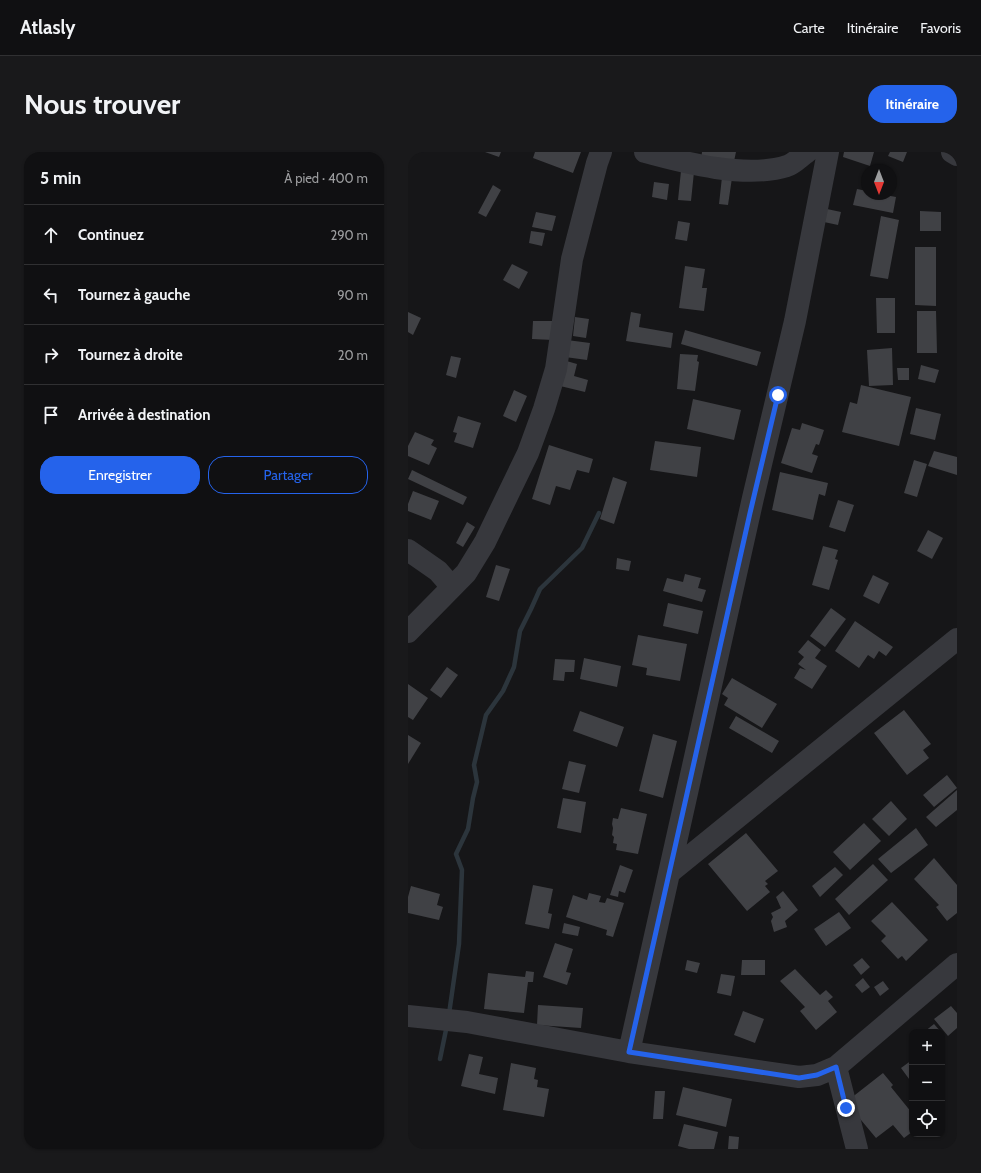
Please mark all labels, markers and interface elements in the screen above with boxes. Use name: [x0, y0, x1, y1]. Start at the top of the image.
text: Atlasly: [20, 16, 76, 39]
text: Carte: [793, 19, 825, 37]
text: Itinéraire: [847, 19, 898, 37]
text: Favoris: [920, 19, 961, 37]
button: Itinéraire: [868, 85, 957, 123]
text: Nous trouver: [24, 87, 180, 121]
north arrow: [861, 164, 897, 200]
text: 5 min: [40, 168, 81, 188]
text: À pied · 400 m: [284, 170, 368, 186]
icon: ahead: [40, 224, 62, 246]
text: Continuez: [78, 226, 144, 244]
text: 290 m: [330, 227, 368, 243]
icon: left: [40, 284, 62, 306]
text: Tournez à gauche: [78, 286, 190, 304]
text: 90 m: [337, 287, 368, 303]
icon: right: [40, 344, 62, 366]
text: Tournez à droite: [78, 346, 183, 364]
text: 20 m: [338, 347, 368, 363]
route start: [769, 386, 787, 404]
icon: arrive: [40, 404, 62, 426]
text: Arrivée à destination: [78, 406, 210, 424]
button: Enregistrer: [40, 456, 200, 494]
button: Partager: [208, 456, 368, 494]
map controls: [909, 1029, 945, 1137]
button: +: [909, 1029, 945, 1065]
button: −: [909, 1065, 945, 1101]
route end: [837, 1099, 855, 1117]
button: locate: [909, 1101, 945, 1137]

